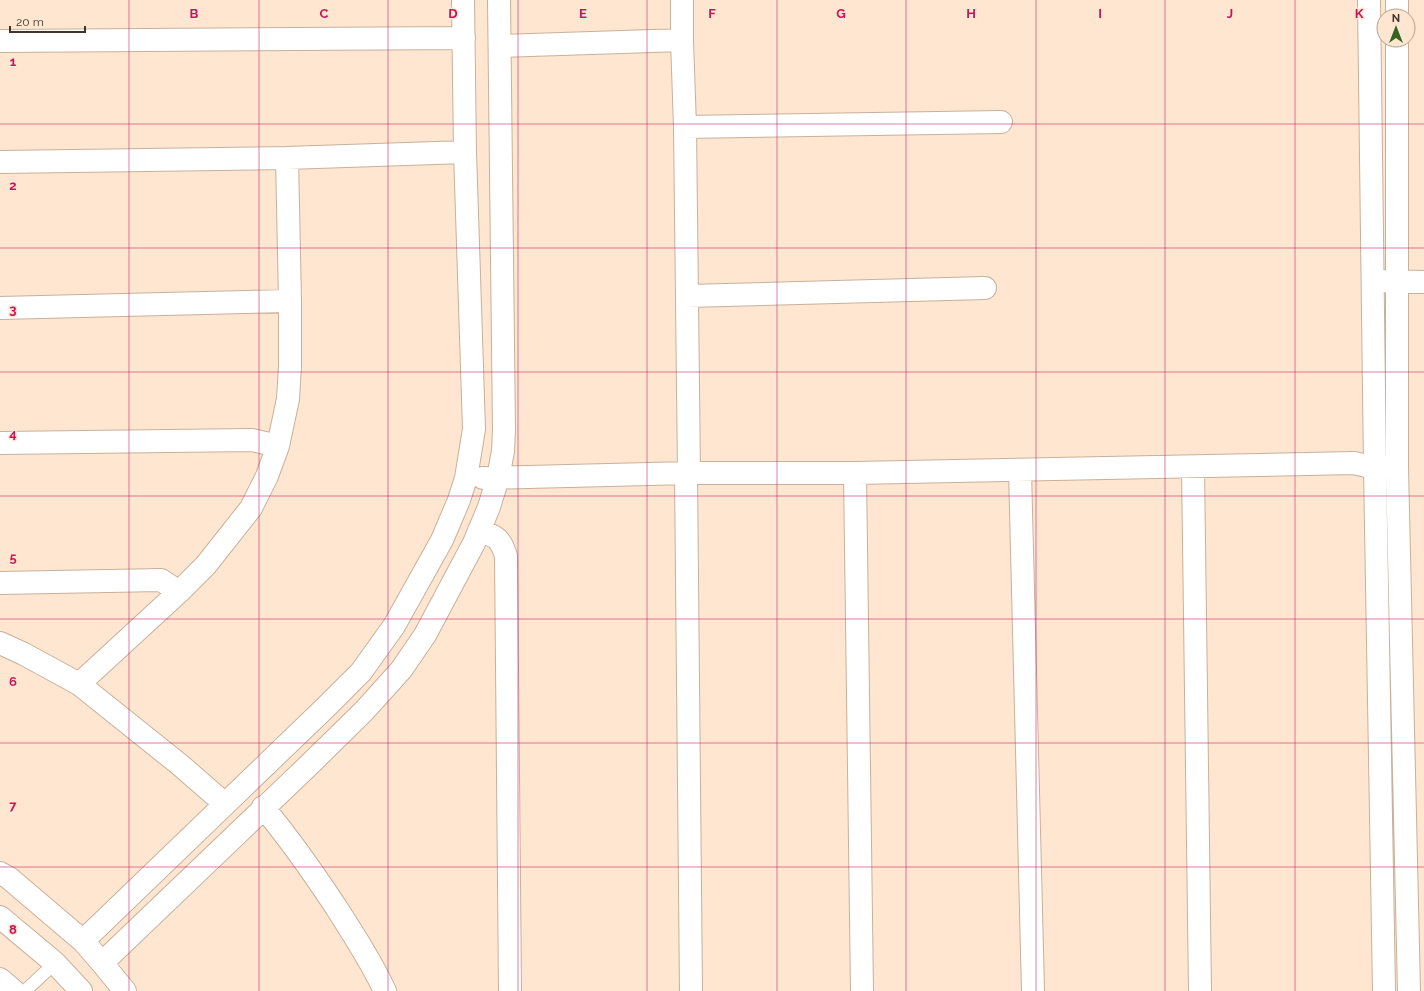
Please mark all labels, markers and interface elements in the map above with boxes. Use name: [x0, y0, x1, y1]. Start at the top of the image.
text: B: [190, 6, 199, 21]
text: C: [320, 6, 329, 21]
text: D: [448, 6, 458, 21]
text: E: [579, 6, 587, 21]
text: F: [708, 6, 716, 21]
text: G: [836, 6, 846, 21]
text: H: [966, 6, 976, 21]
text: I: [1098, 6, 1102, 21]
text: J: [1227, 6, 1233, 21]
text: K: [1355, 6, 1364, 21]
scale bar: [10, 8, 85, 34]
north arrow: [1376, 8, 1416, 48]
text: N: [1392, 12, 1400, 25]
text: 20 m: [16, 15, 44, 29]
text: 1: [10, 54, 17, 69]
text: 2: [9, 178, 17, 193]
text: 3: [9, 302, 17, 317]
text: 4: [9, 426, 17, 441]
text: 5: [9, 550, 17, 565]
text: 6: [9, 674, 17, 689]
text: 7: [9, 798, 17, 813]
text: 8: [9, 922, 17, 937]

